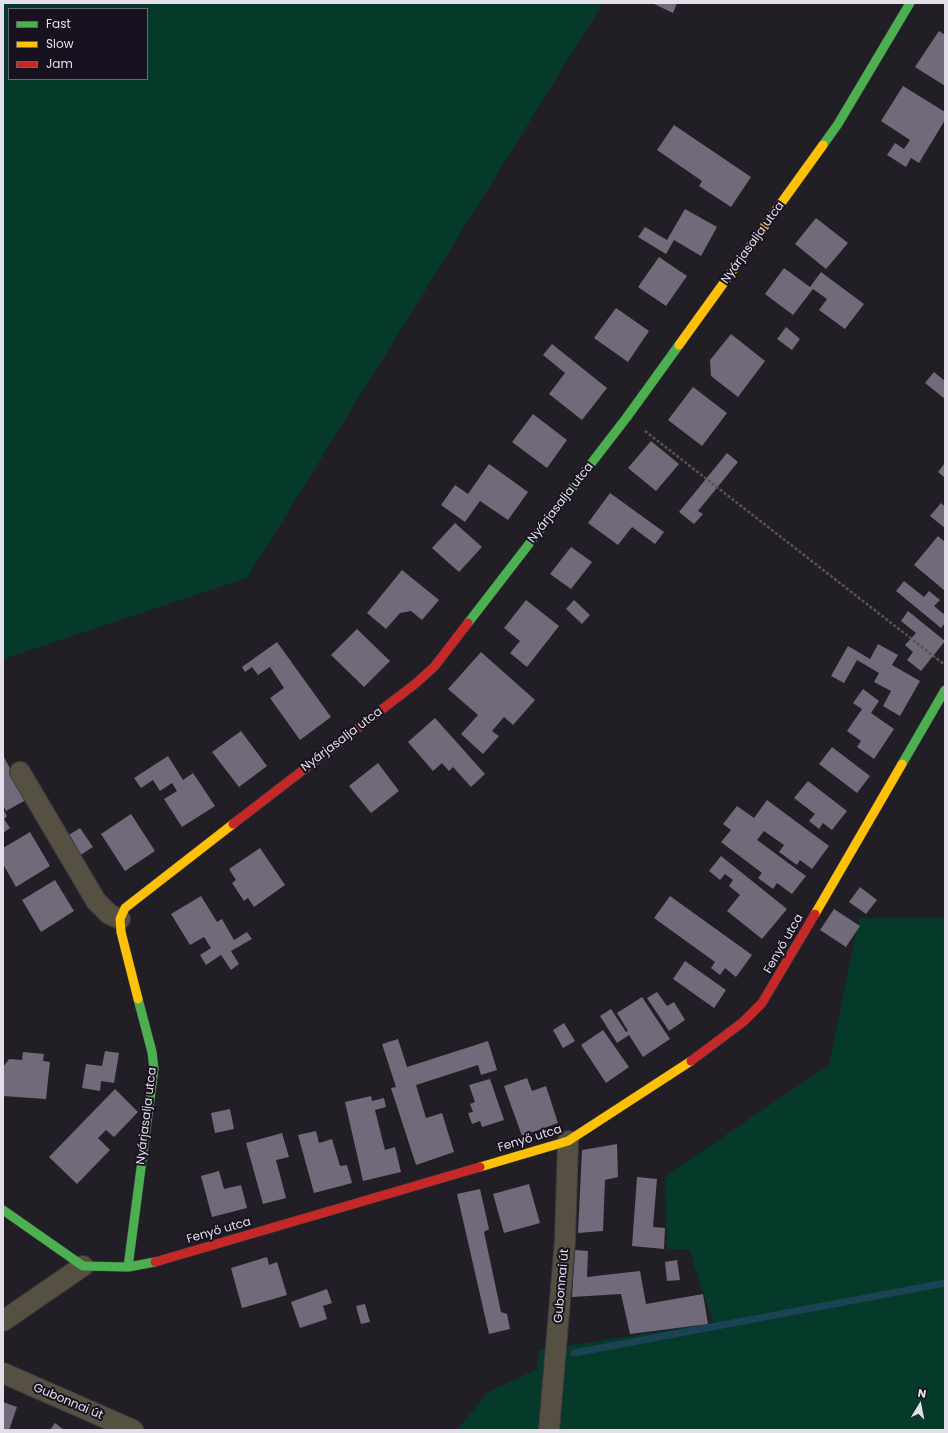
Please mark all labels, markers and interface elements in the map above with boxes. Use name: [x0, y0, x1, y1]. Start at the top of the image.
legend: [8, 8, 148, 80]
text: Fast: [46, 15, 71, 32]
text: Slow: [46, 35, 74, 52]
text: Jam: [46, 55, 73, 72]
street label: Nyárjasalja utca: [718, 199, 788, 287]
street label: Nyárjasalja utca: [525, 460, 597, 546]
street label: Nyárjasalja utca: [299, 705, 385, 775]
street label: Fenyő utca: [761, 912, 807, 976]
street label: Nyárjasalja utca: [134, 1067, 160, 1165]
street label: Fenyő utca: [496, 1122, 564, 1156]
street label: Fenyő utca: [185, 1215, 253, 1247]
street label: Gubonnai út: [552, 1248, 572, 1324]
street label: Gubonnai út: [31, 1381, 105, 1423]
north arrow: [900, 1385, 940, 1425]
text: N: [917, 1385, 928, 1402]

